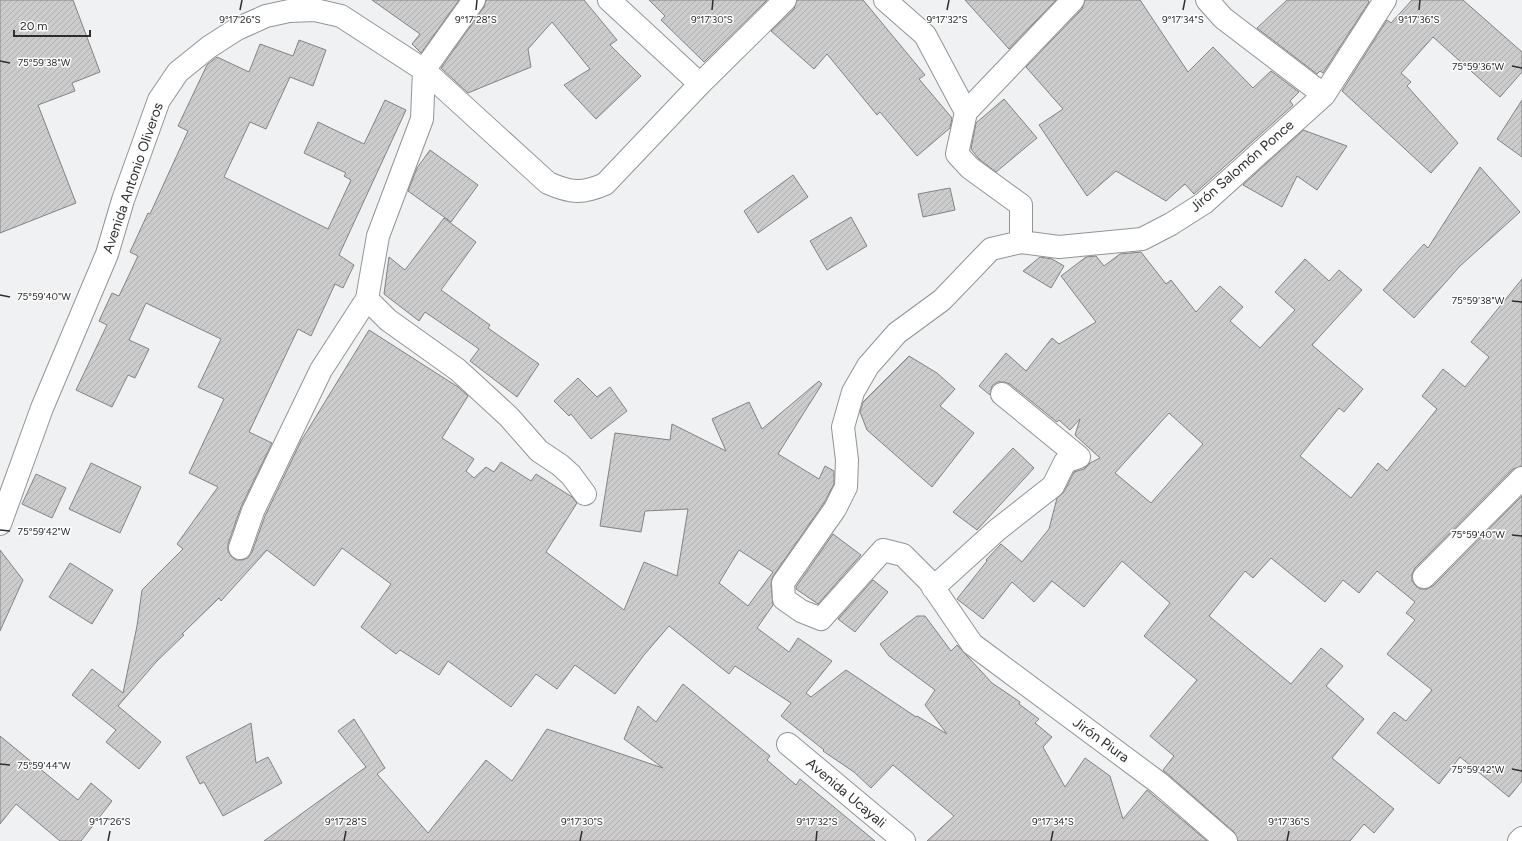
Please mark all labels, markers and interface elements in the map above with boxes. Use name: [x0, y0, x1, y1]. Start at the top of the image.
scale bar: [14, 12, 90, 38]
text: 9°17'26"S: [219, 13, 261, 26]
text: 9°17'28"S: [455, 13, 497, 26]
text: 9°17'30"S: [691, 13, 733, 26]
text: 9°17'32"S: [926, 13, 968, 26]
text: 9°17'34"S: [1162, 13, 1204, 26]
text: 9°17'36"S: [1398, 13, 1440, 26]
text: 20 m: [20, 19, 48, 33]
text: 75°59'38"W: [18, 56, 71, 69]
text: 75°59'36"W: [1452, 60, 1504, 73]
street label: Avenida Antonio Oliveros: [99, 100, 167, 256]
street label: Jirón Salomón Ponce: [1187, 116, 1298, 216]
text: 75°59'40"W: [17, 290, 71, 303]
text: 75°59'38"W: [1452, 294, 1505, 307]
text: 75°59'42"W: [18, 525, 71, 538]
text: 75°59'40"W: [1451, 528, 1505, 541]
street label: Jirón Piura: [1069, 714, 1133, 766]
street label: Avenida Ucayali: [803, 755, 889, 831]
text: 75°59'44"W: [17, 759, 71, 772]
text: 75°59'42"W: [1452, 763, 1505, 776]
text: 9°17'26"S: [89, 815, 131, 828]
text: 9°17'28"S: [325, 815, 367, 828]
text: 9°17'30"S: [561, 815, 603, 828]
text: 9°17'32"S: [796, 815, 838, 828]
text: 9°17'34"S: [1032, 815, 1074, 828]
text: 9°17'36"S: [1268, 815, 1310, 828]

